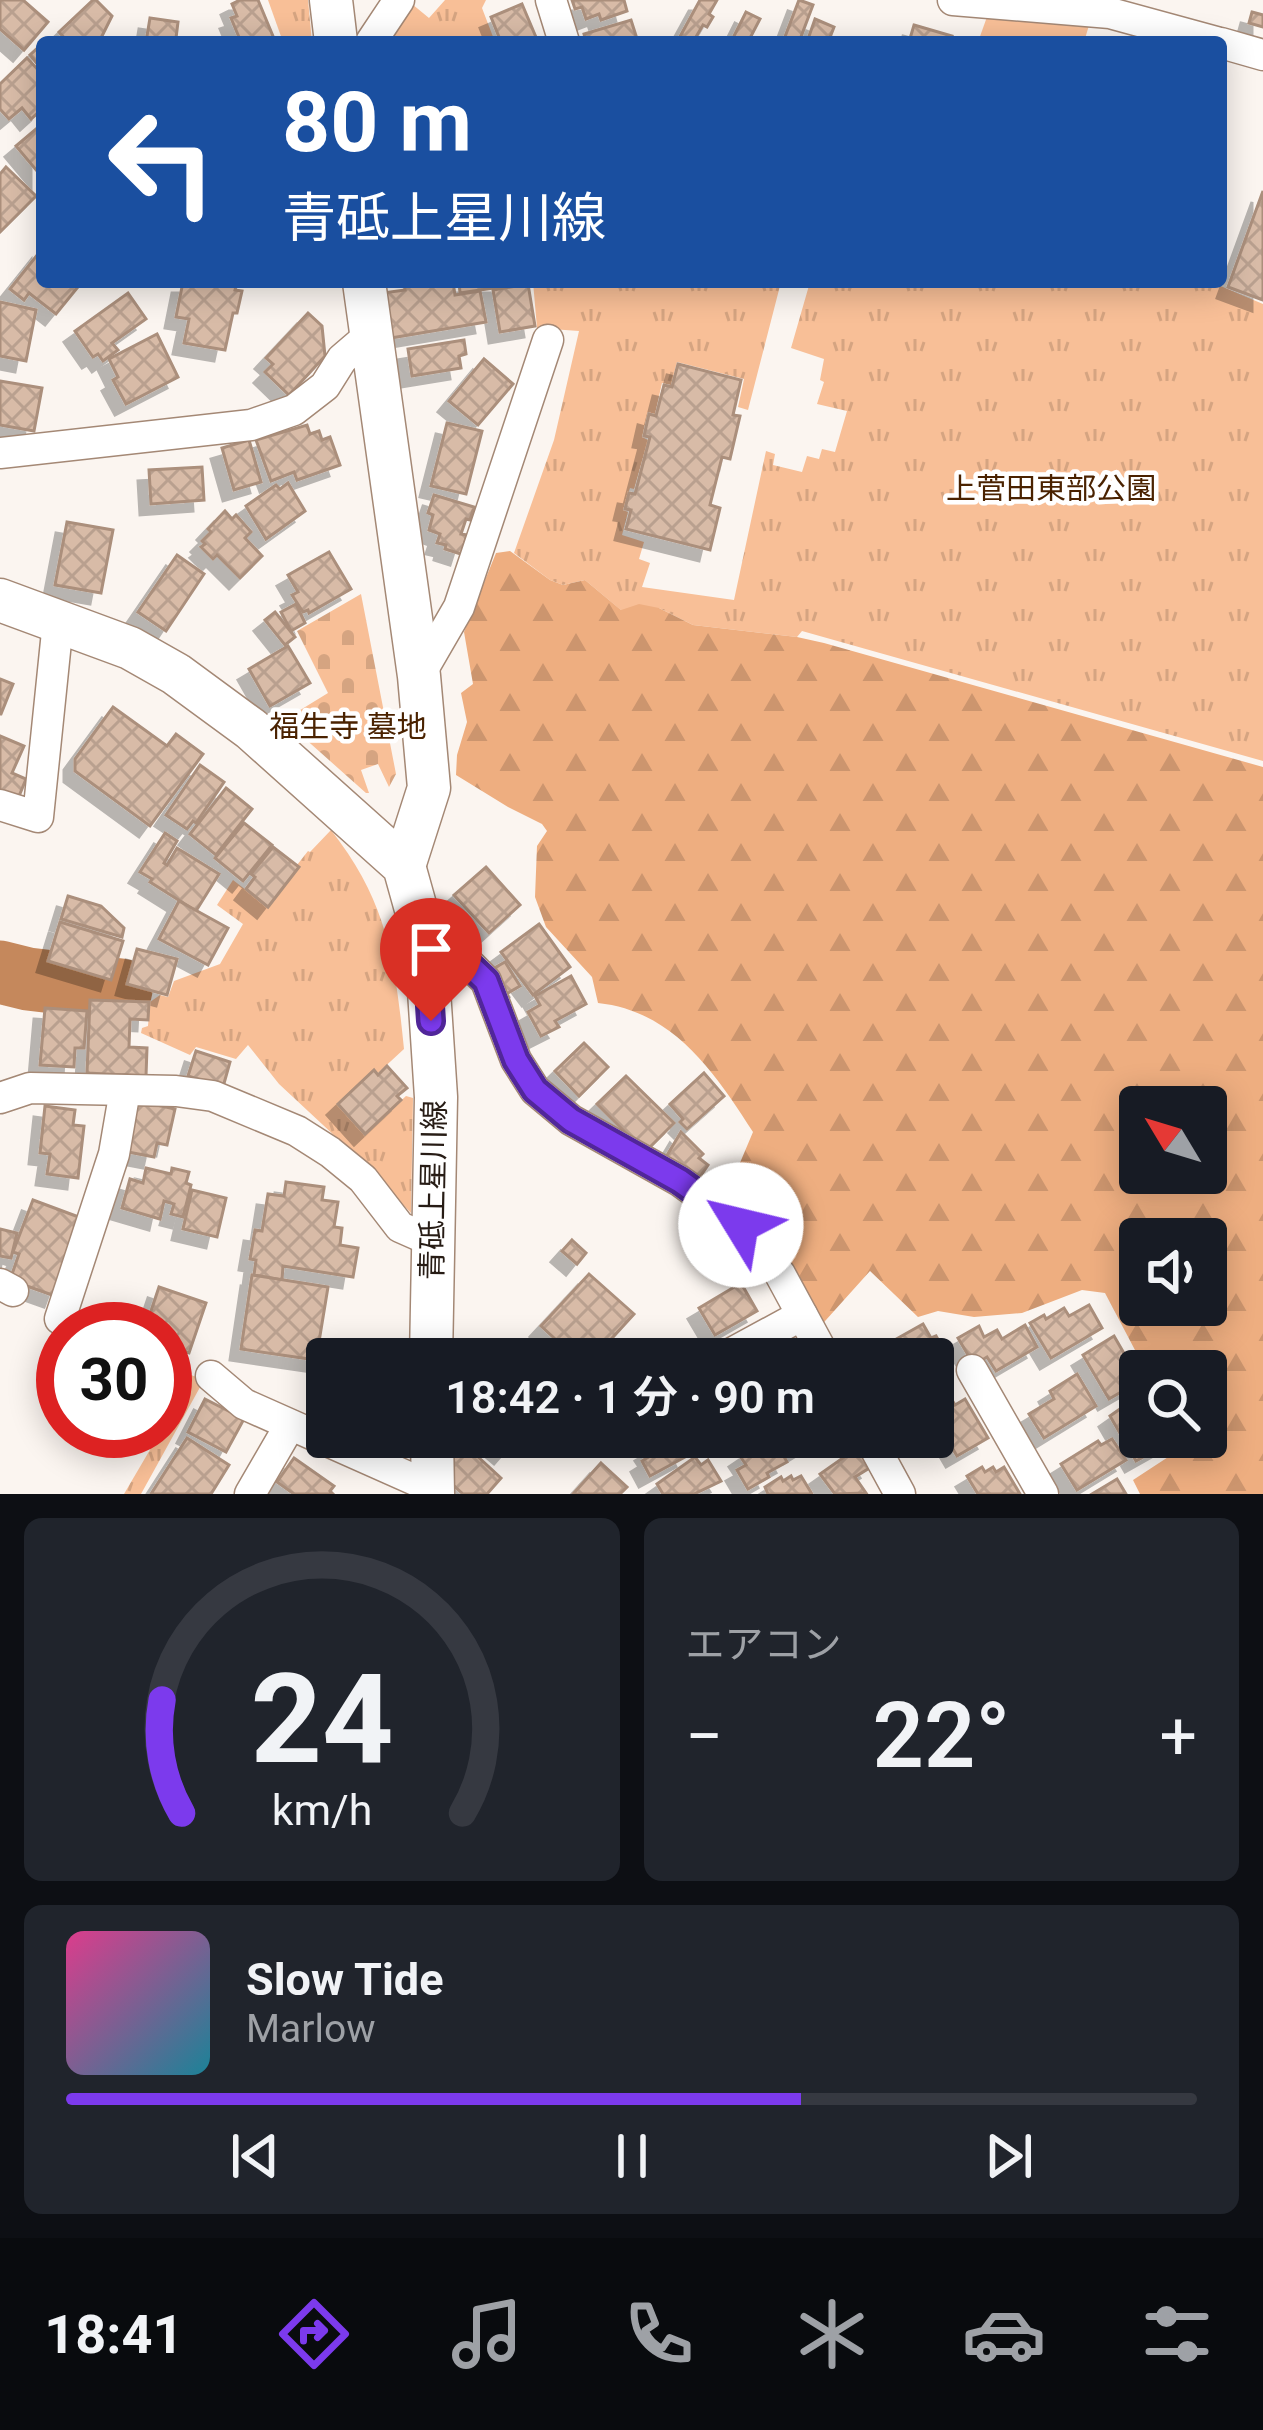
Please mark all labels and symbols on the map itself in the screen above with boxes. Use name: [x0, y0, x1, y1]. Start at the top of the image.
park label: 上菅田東部公園: [946, 471, 1156, 506]
park label: 福生寺 墓地: [269, 709, 427, 744]
pin: [380, 898, 482, 1021]
north arrow: [1119, 1086, 1227, 1194]
street label: 青砥上星川線: [414, 1100, 452, 1280]
position arrow: [678, 1162, 804, 1288]
speed limit sign: 30: [36, 1302, 192, 1458]

